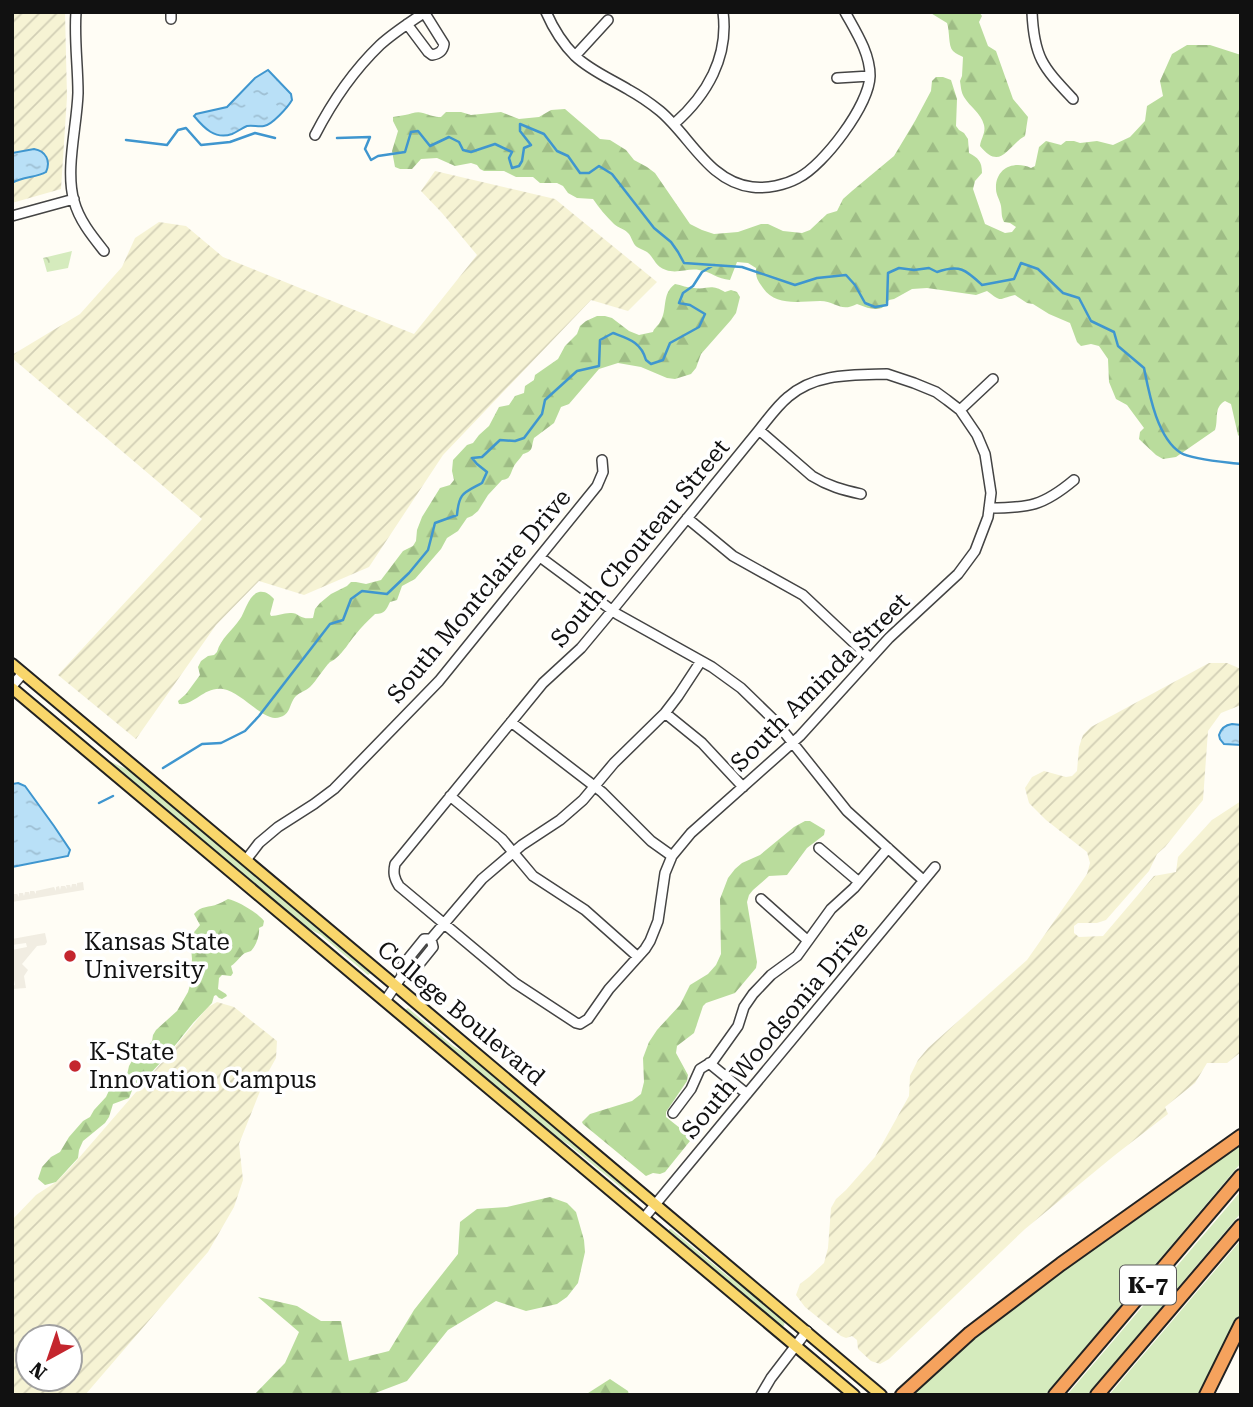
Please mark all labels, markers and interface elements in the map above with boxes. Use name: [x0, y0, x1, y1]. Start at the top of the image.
street label: South Chouteau Street: [545, 433, 735, 653]
street label: South Montclaire Drive: [381, 484, 577, 708]
street label: South Aminda Street: [725, 587, 915, 777]
street label: South Woodsonia Drive: [676, 916, 874, 1144]
place label: Kansas State University: [84, 928, 230, 984]
street label: College Boulevard: [372, 935, 550, 1091]
marker: Kansas State University: [62, 948, 78, 964]
place label: K-State Innovation Campus: [89, 1038, 316, 1094]
marker: K-State Innovation Campus: [67, 1058, 83, 1074]
road number: K-7: [1120, 1266, 1176, 1304]
north arrow: [14, 1323, 84, 1393]
text: N: [25, 1357, 51, 1384]

